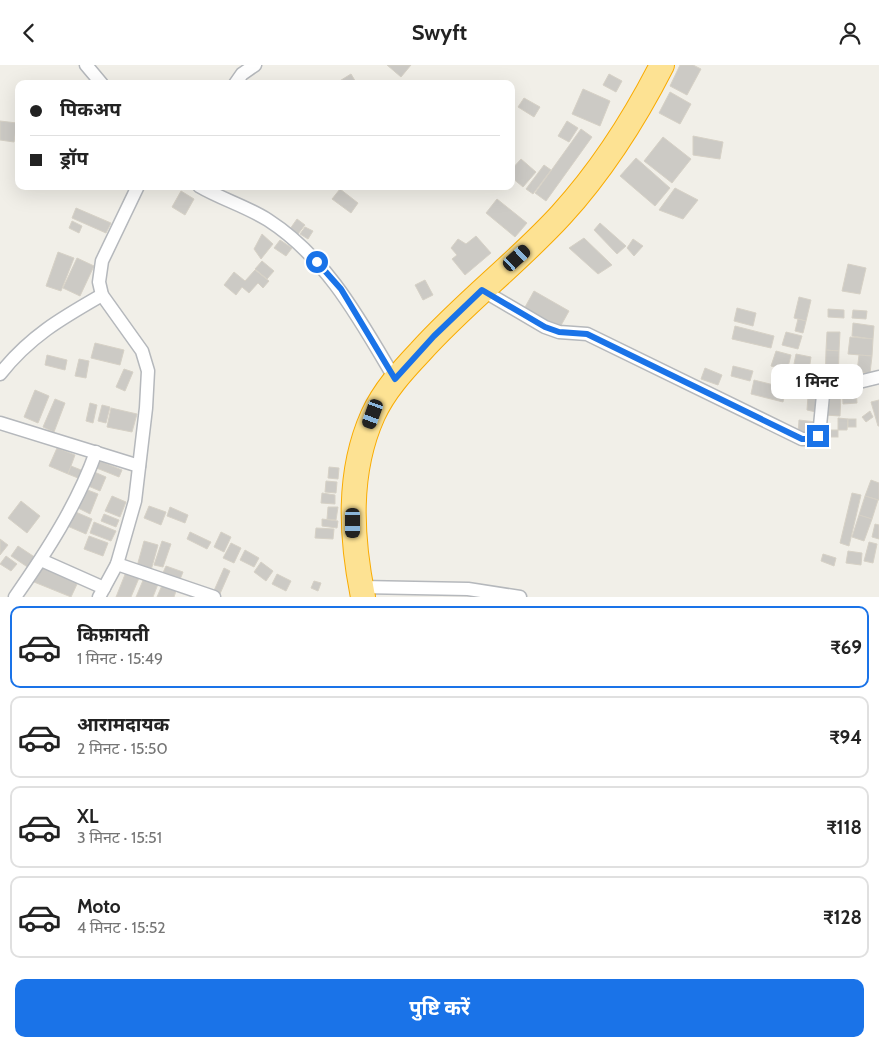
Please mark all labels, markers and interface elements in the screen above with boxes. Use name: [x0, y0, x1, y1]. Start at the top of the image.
icon: back: [15, 19, 43, 47]
text: Swyft: [412, 19, 467, 46]
icon: person: [836, 19, 864, 47]
text: पिकअप: [60, 98, 121, 121]
text: ड्रॉप: [60, 147, 88, 170]
car: [500, 242, 533, 274]
route start: [306, 251, 328, 273]
callout: 1 मिनट: [772, 363, 864, 399]
text: 1 मिनट: [795, 372, 839, 391]
car: [360, 397, 385, 431]
route end: [807, 425, 829, 447]
car: [345, 508, 360, 538]
text: किफ़ायती: [77, 623, 149, 646]
icon: car: [17, 625, 62, 670]
text: ₹69: [830, 636, 862, 659]
text: 1 मिनट · 15:49: [77, 649, 163, 668]
text: आरामदायक: [77, 713, 169, 736]
icon: car: [17, 715, 62, 760]
text: ₹94: [829, 726, 862, 749]
text: 2 मिनट · 15:50: [77, 739, 168, 758]
icon: car: [17, 805, 62, 850]
text: XL: [77, 805, 98, 828]
text: ₹118: [826, 816, 862, 839]
text: 3 मिनट · 15:51: [77, 828, 162, 847]
icon: car: [17, 895, 62, 940]
text: Moto: [77, 895, 121, 918]
text: ₹128: [823, 906, 862, 929]
text: 4 मिनट · 15:52: [77, 918, 166, 937]
button: पुष्टि करें: [15, 979, 864, 1037]

